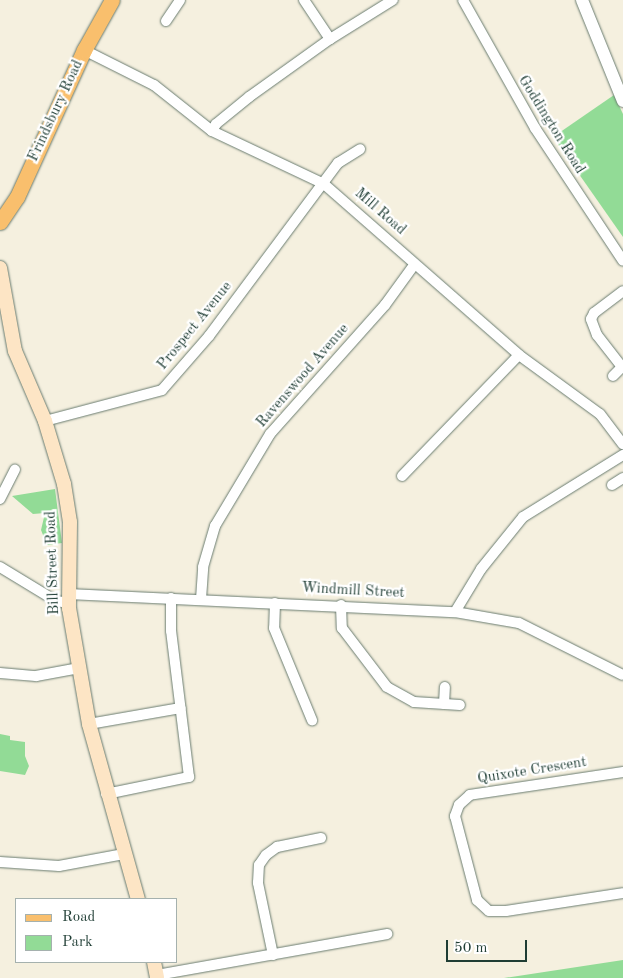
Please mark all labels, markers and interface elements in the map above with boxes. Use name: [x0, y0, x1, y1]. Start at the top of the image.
street label: Frindsbury Road: [25, 57, 87, 165]
street label: Goddington Road: [514, 73, 588, 177]
street label: Mill Road: [351, 185, 409, 239]
street label: Prospect Avenue: [154, 278, 236, 374]
street label: Ravenswood Avenue: [253, 320, 353, 432]
street label: Bill Street Road: [42, 511, 64, 615]
street label: Windmill Street: [301, 579, 405, 603]
street label: Quixote Crescent: [476, 753, 588, 789]
legend: [15, 898, 178, 963]
text: Road: [62, 910, 95, 925]
scale bar: [448, 930, 529, 962]
text: Park: [62, 935, 93, 950]
text: 50 m: [454, 941, 488, 956]

